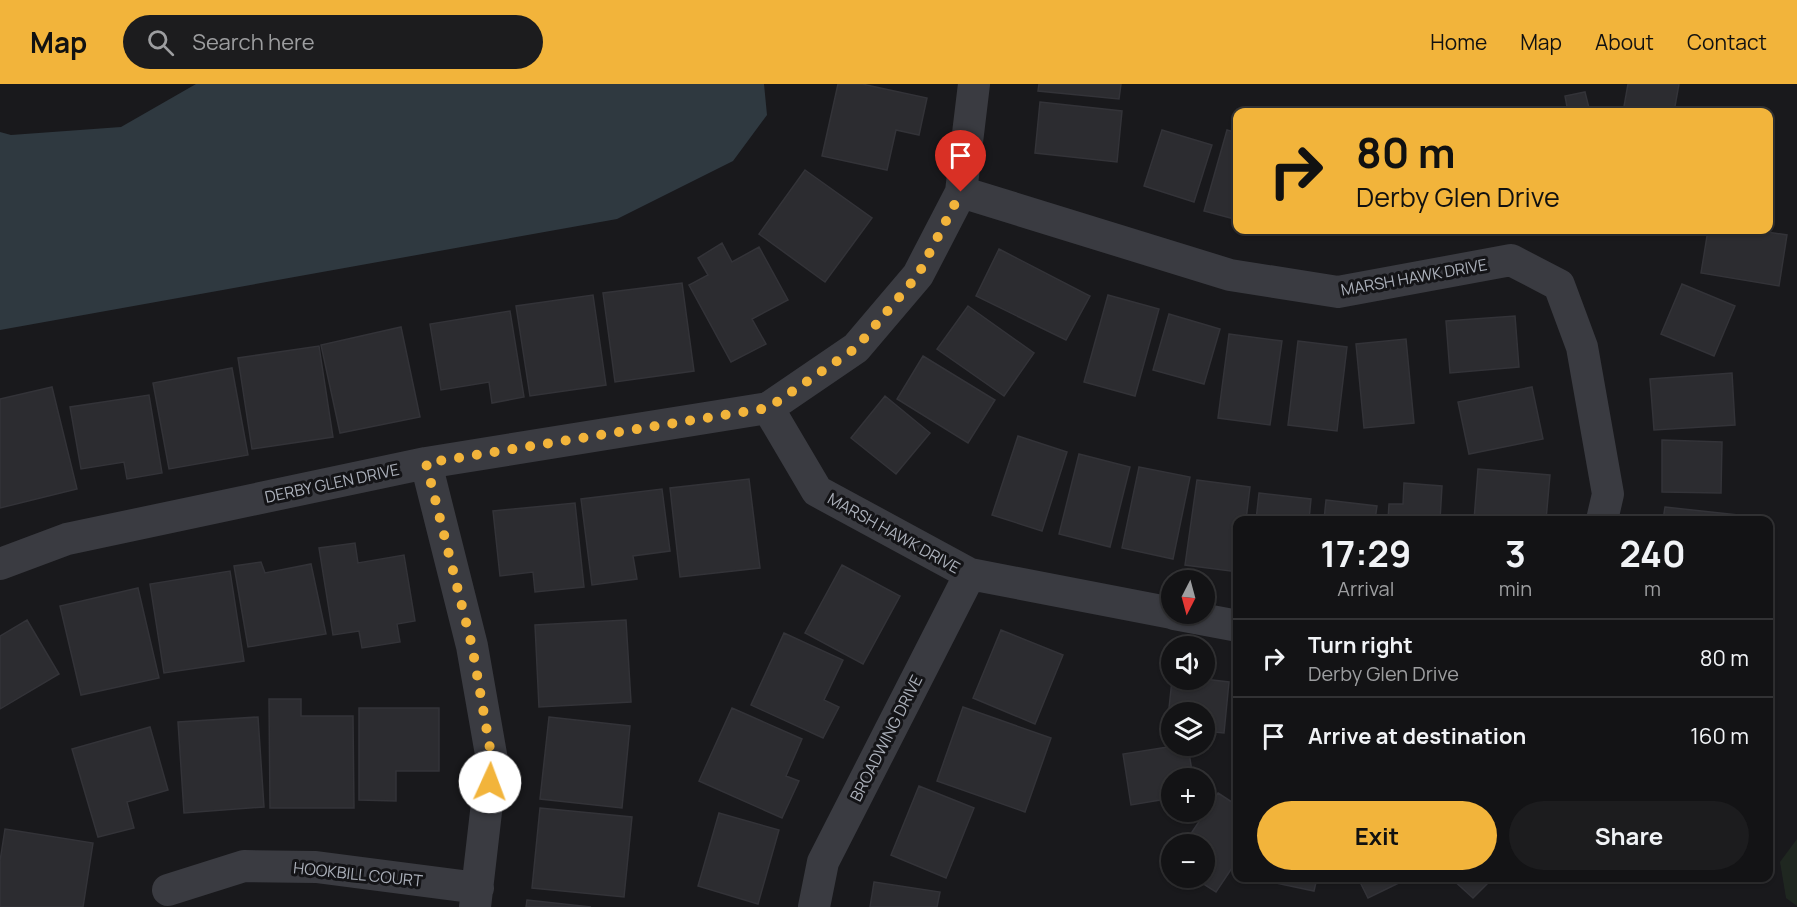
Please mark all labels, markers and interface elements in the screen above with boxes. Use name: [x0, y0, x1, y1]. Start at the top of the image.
search box: [123, 15, 543, 69]
text: Map: [30, 23, 87, 61]
icon: search: [144, 26, 177, 59]
text: Search here: [192, 27, 315, 57]
text: Home: [1430, 28, 1487, 56]
text: Map: [1520, 28, 1562, 56]
text: About: [1595, 28, 1654, 56]
text: Contact: [1687, 28, 1767, 56]
text: 80 m: [1356, 123, 1456, 181]
pin: [935, 130, 986, 192]
icon: right: [1257, 132, 1335, 210]
icon: arrive: [944, 139, 977, 172]
text: Derby Glen Drive: [1356, 178, 1560, 215]
street label: MARSH HAWK DRIVE: [1339, 253, 1489, 301]
street label: DERBY GLEN DRIVE: [263, 458, 401, 508]
street label: MARSH HAWK DRIVE: [824, 487, 964, 579]
text: 17:29: [1320, 529, 1411, 578]
text: 3: [1505, 529, 1526, 578]
text: 240: [1619, 529, 1686, 578]
north arrow: [1161, 570, 1215, 624]
map controls: [1161, 570, 1215, 888]
text: Arrival: [1337, 575, 1394, 602]
text: min: [1499, 575, 1532, 602]
text: m: [1644, 575, 1661, 602]
text: Turn right: [1308, 630, 1413, 660]
button: sound: [1161, 636, 1215, 690]
icon: right: [1257, 642, 1290, 675]
text: 80 m: [1700, 643, 1749, 673]
text: Derby Glen Drive: [1308, 660, 1459, 687]
street label: BROADWING DRIVE: [845, 671, 927, 805]
button: layers: [1161, 702, 1215, 756]
icon: arrive: [1257, 720, 1290, 753]
text: Arrive at destination: [1308, 721, 1526, 751]
text: 160 m: [1690, 721, 1749, 751]
position arrow: [458, 750, 522, 814]
button: +: [1161, 768, 1215, 822]
button: Exit: [1257, 801, 1497, 870]
button: Share: [1509, 801, 1749, 870]
button: −: [1161, 834, 1215, 888]
street label: HOOKBILL COURT: [292, 856, 424, 892]

